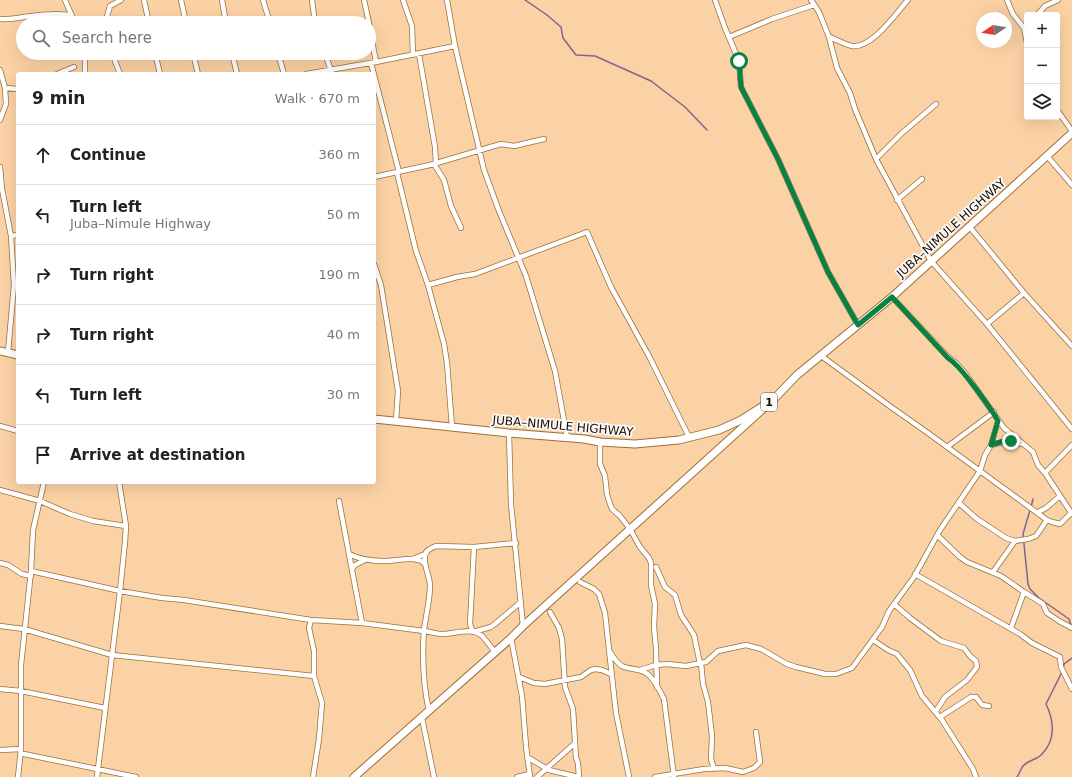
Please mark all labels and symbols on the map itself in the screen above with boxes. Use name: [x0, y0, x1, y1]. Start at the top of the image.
north arrow: [976, 12, 1012, 48]
route start: [730, 52, 748, 70]
street label: JUBA–NIMULE HIGHWAY: [893, 175, 1009, 281]
road number: 1: [761, 393, 777, 411]
street label: JUBA–NIMULE HIGHWAY: [491, 413, 635, 439]
route end: [1002, 432, 1020, 450]

